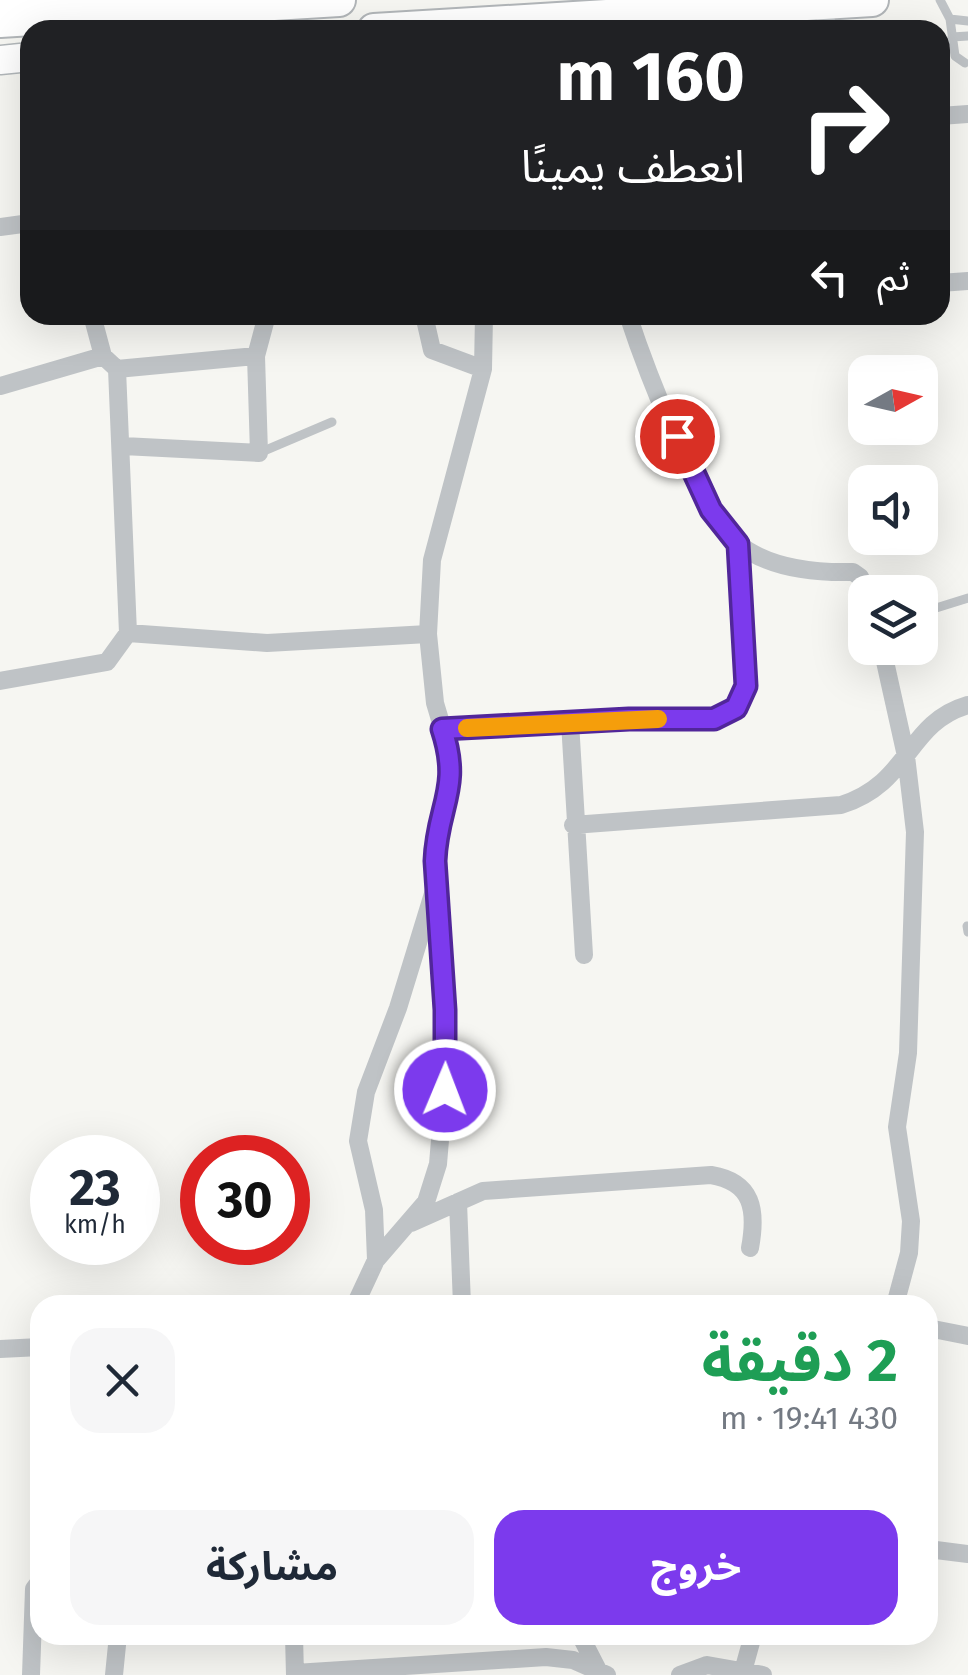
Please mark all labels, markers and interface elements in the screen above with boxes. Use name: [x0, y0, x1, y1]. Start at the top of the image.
text: 160 m: [556, 35, 745, 119]
icon: right: [780, 60, 910, 190]
text: انعطف يمينًا: [521, 140, 745, 194]
icon: left: [802, 250, 857, 305]
text: ثم: [877, 254, 910, 300]
north arrow: [848, 355, 938, 445]
map controls: [848, 355, 938, 665]
pin: [635, 394, 720, 479]
icon: arrive: [650, 409, 705, 464]
button: sound: [848, 465, 938, 555]
button: layers: [848, 575, 938, 665]
position arrow: [393, 1038, 497, 1142]
speed limit sign: 30: [180, 1135, 310, 1265]
text: 23: [69, 1158, 121, 1218]
text: km/h: [64, 1210, 126, 1240]
text: 2 دقيقة: [702, 1325, 898, 1397]
button: close: [70, 1328, 175, 1433]
text: 430 m · 19:41: [720, 1399, 898, 1437]
button: مشاركة: [70, 1510, 474, 1625]
button: خروج: [494, 1510, 898, 1625]

